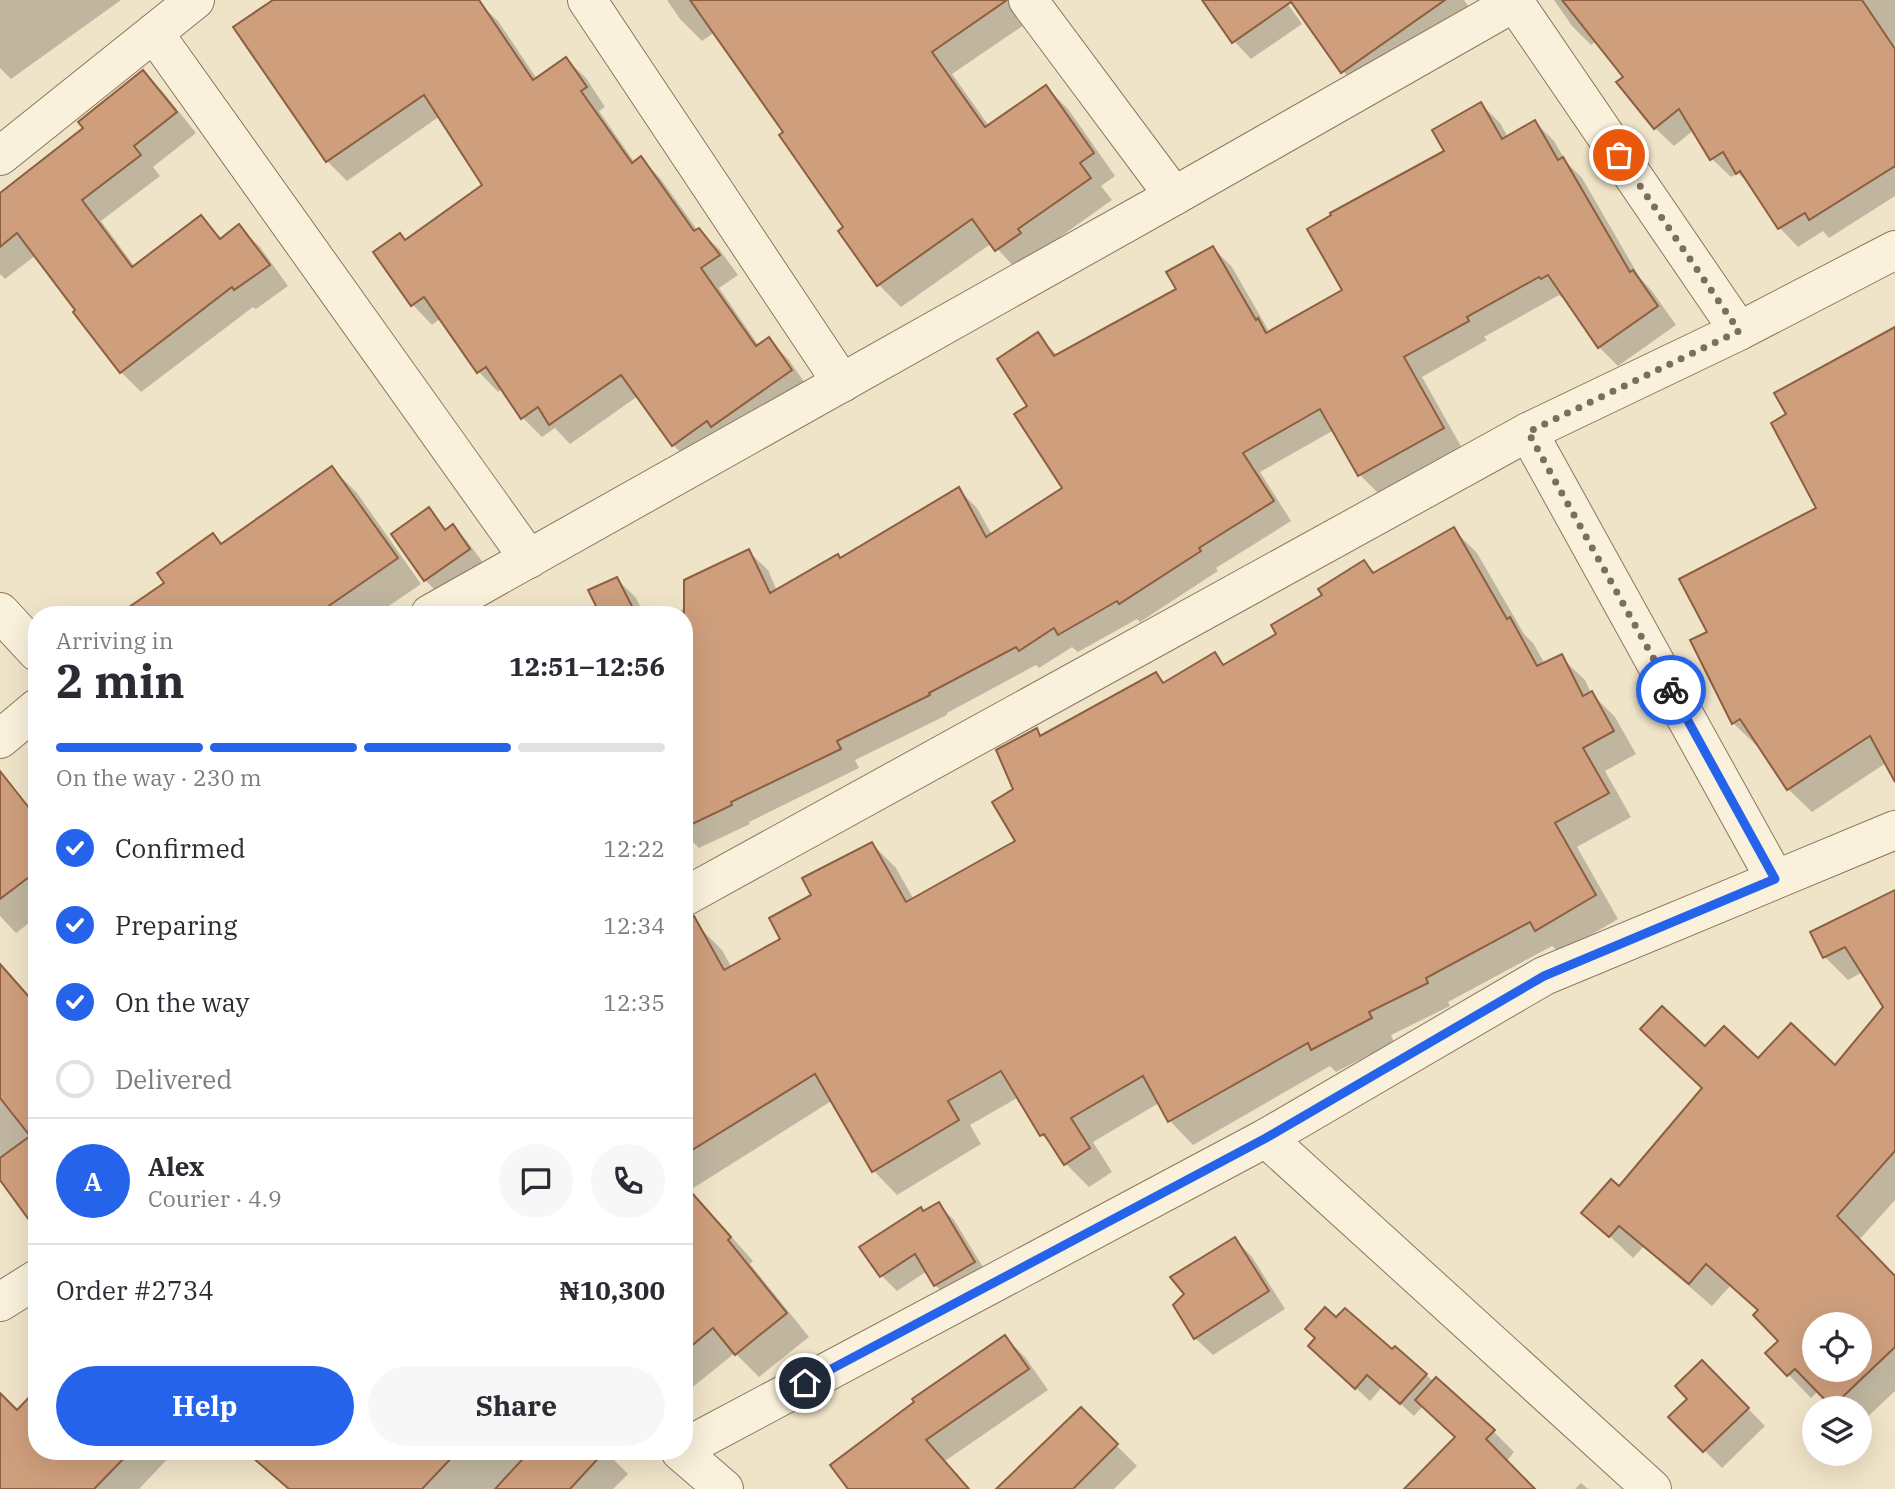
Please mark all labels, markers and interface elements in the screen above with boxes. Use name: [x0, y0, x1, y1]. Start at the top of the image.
pin: [1589, 125, 1649, 185]
icon: bag: [1600, 136, 1638, 174]
text: Arriving in: [56, 625, 173, 655]
text: 12:51–12:56: [509, 649, 665, 683]
text: 2 min: [56, 651, 185, 711]
courier: [1636, 655, 1706, 725]
icon: bike: [1652, 671, 1690, 709]
text: On the way · 230 m: [56, 762, 262, 792]
icon: check: [56, 829, 94, 867]
text: Confirmed: [115, 831, 246, 865]
text: 12:22: [603, 833, 665, 863]
icon: check: [56, 906, 94, 944]
text: Preparing: [115, 908, 237, 942]
text: 12:34: [603, 910, 665, 940]
icon: check: [56, 983, 94, 1021]
text: On the way: [115, 985, 249, 1019]
text: 12:35: [603, 987, 665, 1017]
text: Delivered: [115, 1062, 232, 1096]
button: chat: [499, 1144, 573, 1218]
button: phone: [591, 1144, 665, 1218]
text: Alex: [148, 1149, 204, 1183]
text: A: [84, 1164, 102, 1198]
text: Courier · 4.9: [148, 1183, 282, 1213]
text: Order #2734: [56, 1273, 214, 1307]
text: ₦10,300: [560, 1273, 665, 1307]
map controls: [1802, 1312, 1872, 1466]
button: locate: [1802, 1312, 1872, 1382]
pin: [775, 1353, 835, 1413]
icon: home: [786, 1364, 824, 1402]
button: Help: [56, 1366, 354, 1446]
button: Share: [368, 1366, 665, 1446]
button: layers: [1802, 1396, 1872, 1466]

